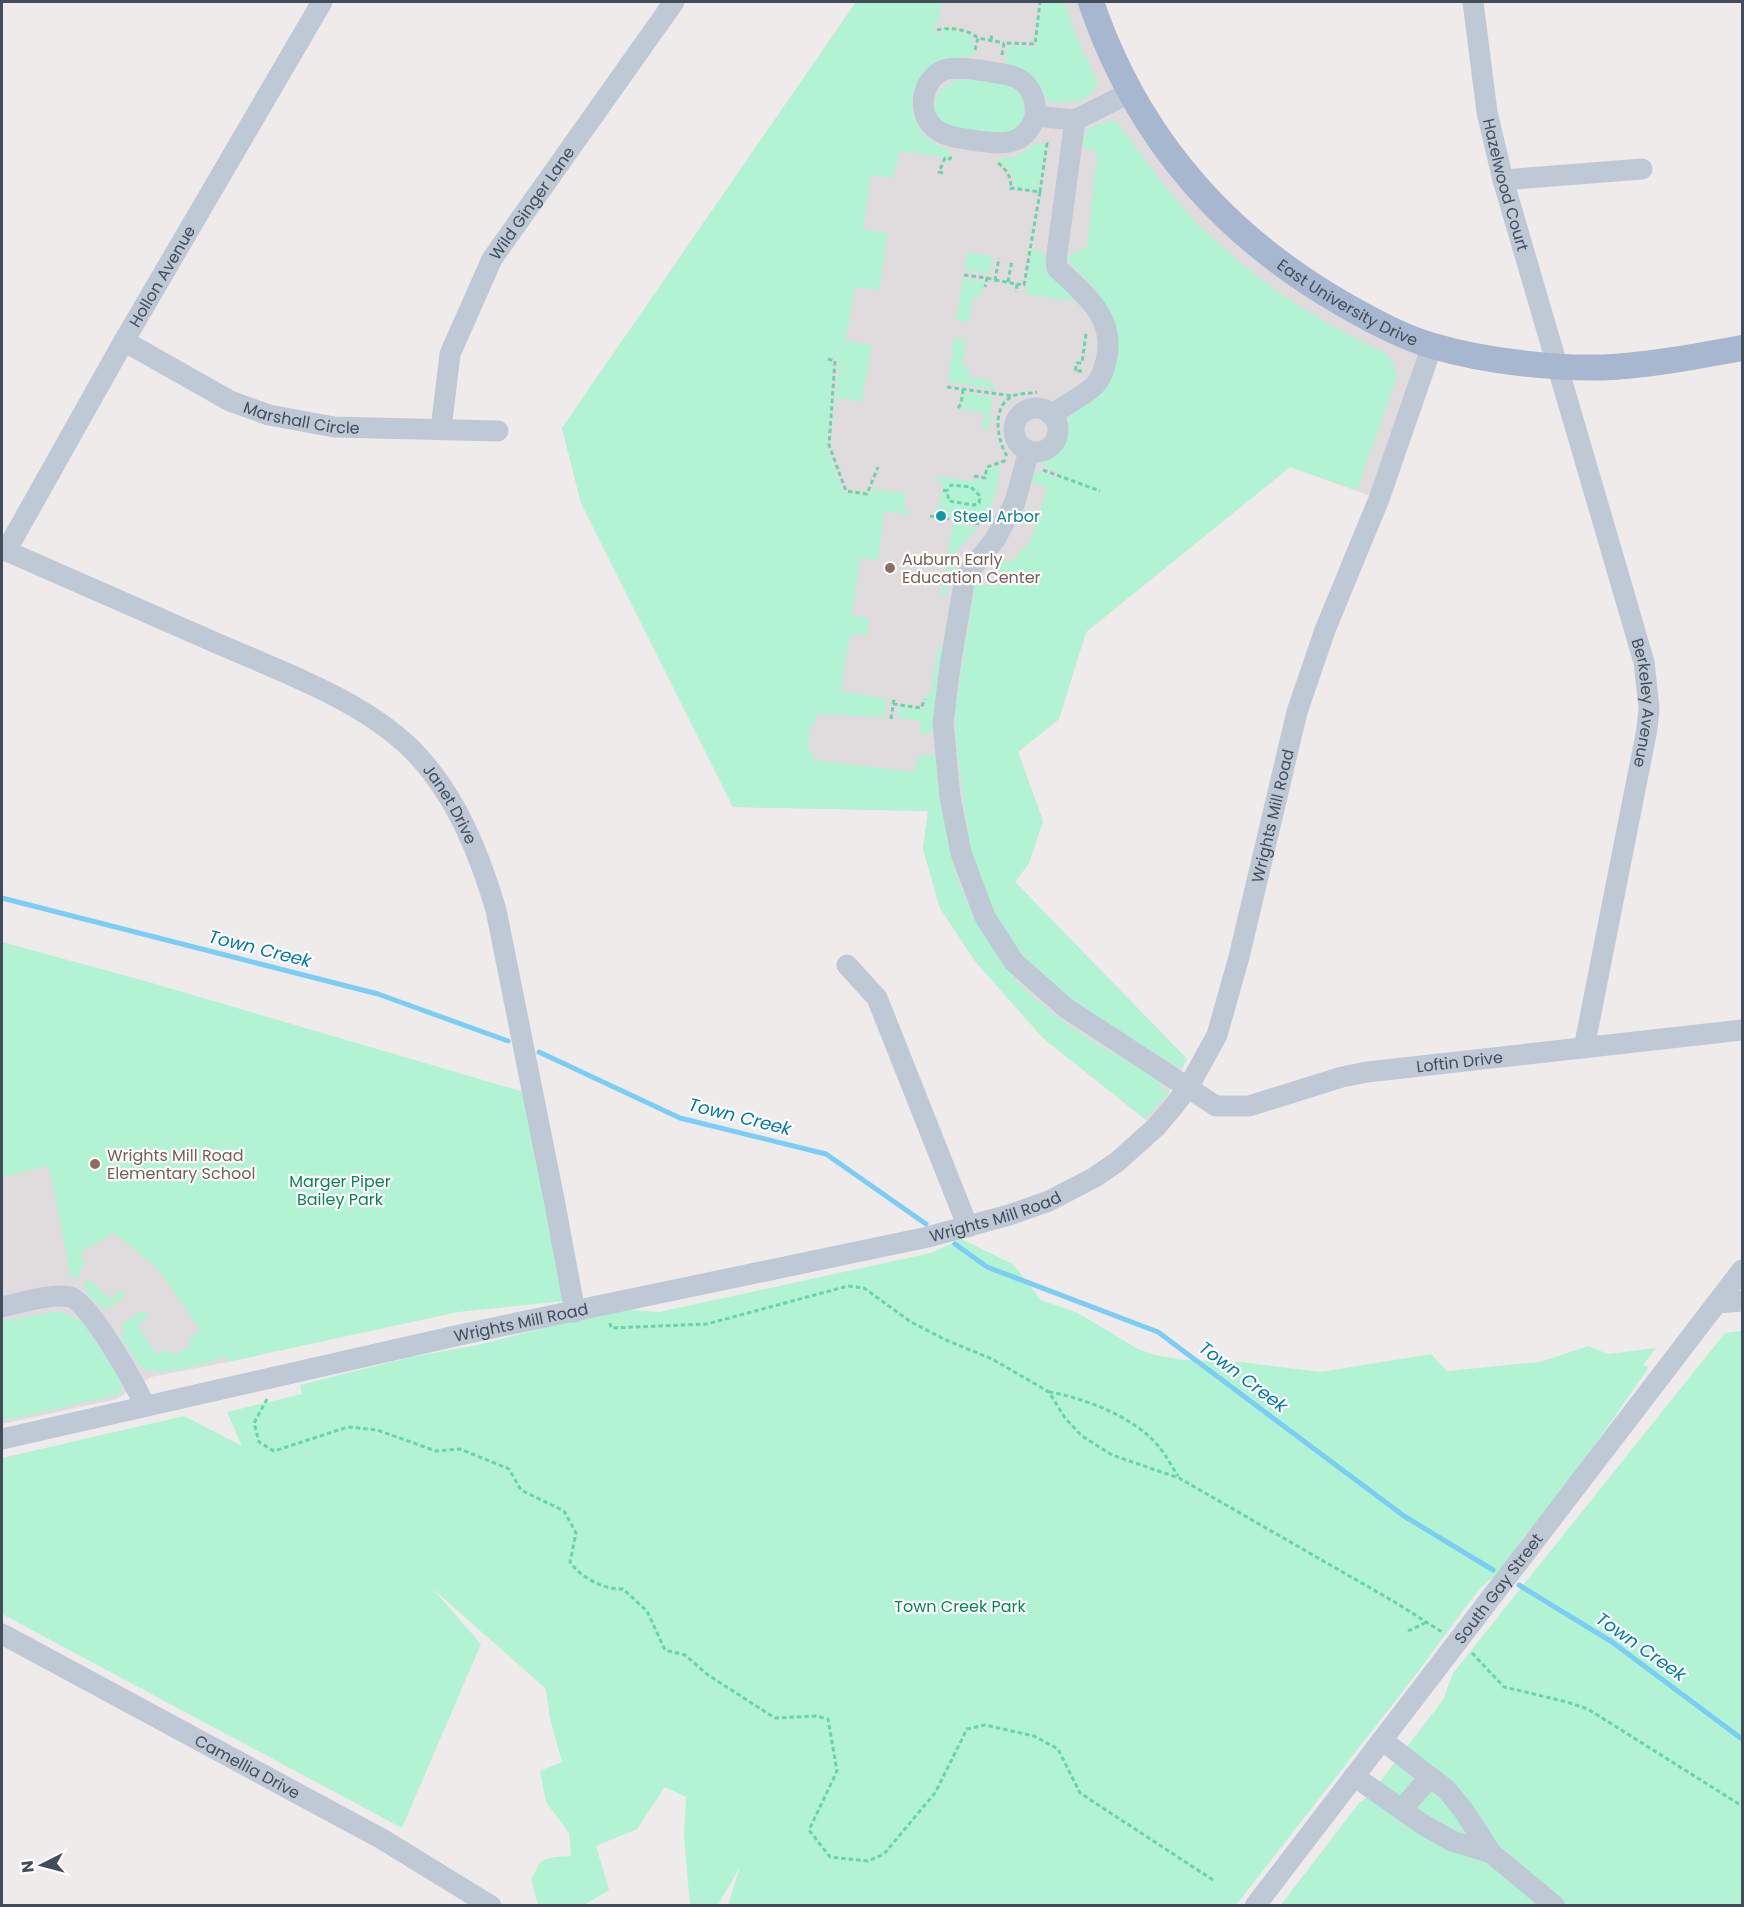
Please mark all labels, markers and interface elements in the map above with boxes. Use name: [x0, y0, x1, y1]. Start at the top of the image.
street label: Hazelwood Court: [1477, 116, 1534, 254]
street label: Wild Ginger Lane: [484, 142, 580, 265]
street label: Hollon Avenue: [124, 221, 201, 331]
street label: East University Drive: [1272, 254, 1421, 352]
street label: Marshall Circle: [240, 396, 360, 440]
place label: Steel Arbor: [953, 505, 1040, 528]
marker: Steel Arbor: [934, 509, 948, 523]
place label: Auburn Early Education Center: [902, 548, 1041, 589]
marker: Auburn Early Education Center: [883, 561, 897, 575]
street label: Berkeley Avenue: [1626, 635, 1660, 770]
street label: Wrights Mill Road: [1246, 747, 1300, 885]
street label: Janet Drive: [417, 759, 482, 848]
water label: Town Creek: [206, 924, 315, 974]
street label: Loftin Drive: [1415, 1046, 1504, 1078]
water label: Town Creek: [686, 1092, 795, 1142]
place label: Wrights Mill Road Elementary School: [107, 1144, 255, 1185]
marker: Wrights Mill Road Elementary School: [88, 1157, 102, 1171]
park label: Marger Piper Bailey Park: [289, 1170, 391, 1211]
street label: Wrights Mill Road: [927, 1186, 1065, 1248]
street label: Wrights Mill Road: [452, 1297, 590, 1348]
water label: Town Creek: [1194, 1335, 1293, 1419]
street label: South Gay Street: [1449, 1529, 1548, 1649]
park label: Town Creek Park: [894, 1595, 1026, 1618]
water label: Town Creek: [1591, 1606, 1692, 1687]
street label: Camellia Drive: [191, 1729, 304, 1805]
north arrow: [12, 1835, 72, 1895]
text: N: [16, 1859, 40, 1874]

